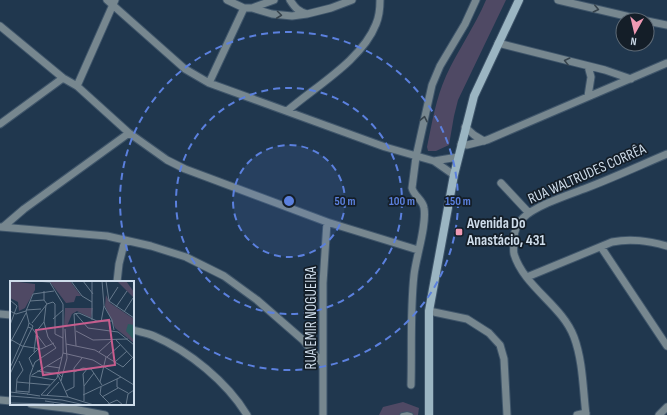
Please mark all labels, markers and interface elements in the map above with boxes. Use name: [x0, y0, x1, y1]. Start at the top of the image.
one-way arrow: [592, 4, 599, 13]
one-way arrow: [276, 10, 282, 19]
north arrow: [615, 12, 655, 52]
text: N: [630, 35, 637, 48]
one-way arrow: [564, 57, 570, 65]
one-way arrow: [420, 116, 428, 122]
street label: RUA WALTRUDES CORRÊA: [525, 139, 649, 209]
centre of rings: [282, 194, 296, 208]
text: 50 m: [335, 194, 355, 209]
text: 100 m: [389, 194, 415, 209]
text: 150 m: [445, 194, 471, 209]
place label: Avenida Do Anastácio, 431: [466, 214, 545, 250]
marker: Avenida Do Anastácio, 431: [454, 227, 464, 237]
street label: RUA EMIR NOGUEIRA: [302, 266, 321, 369]
inset map: [10, 281, 134, 405]

